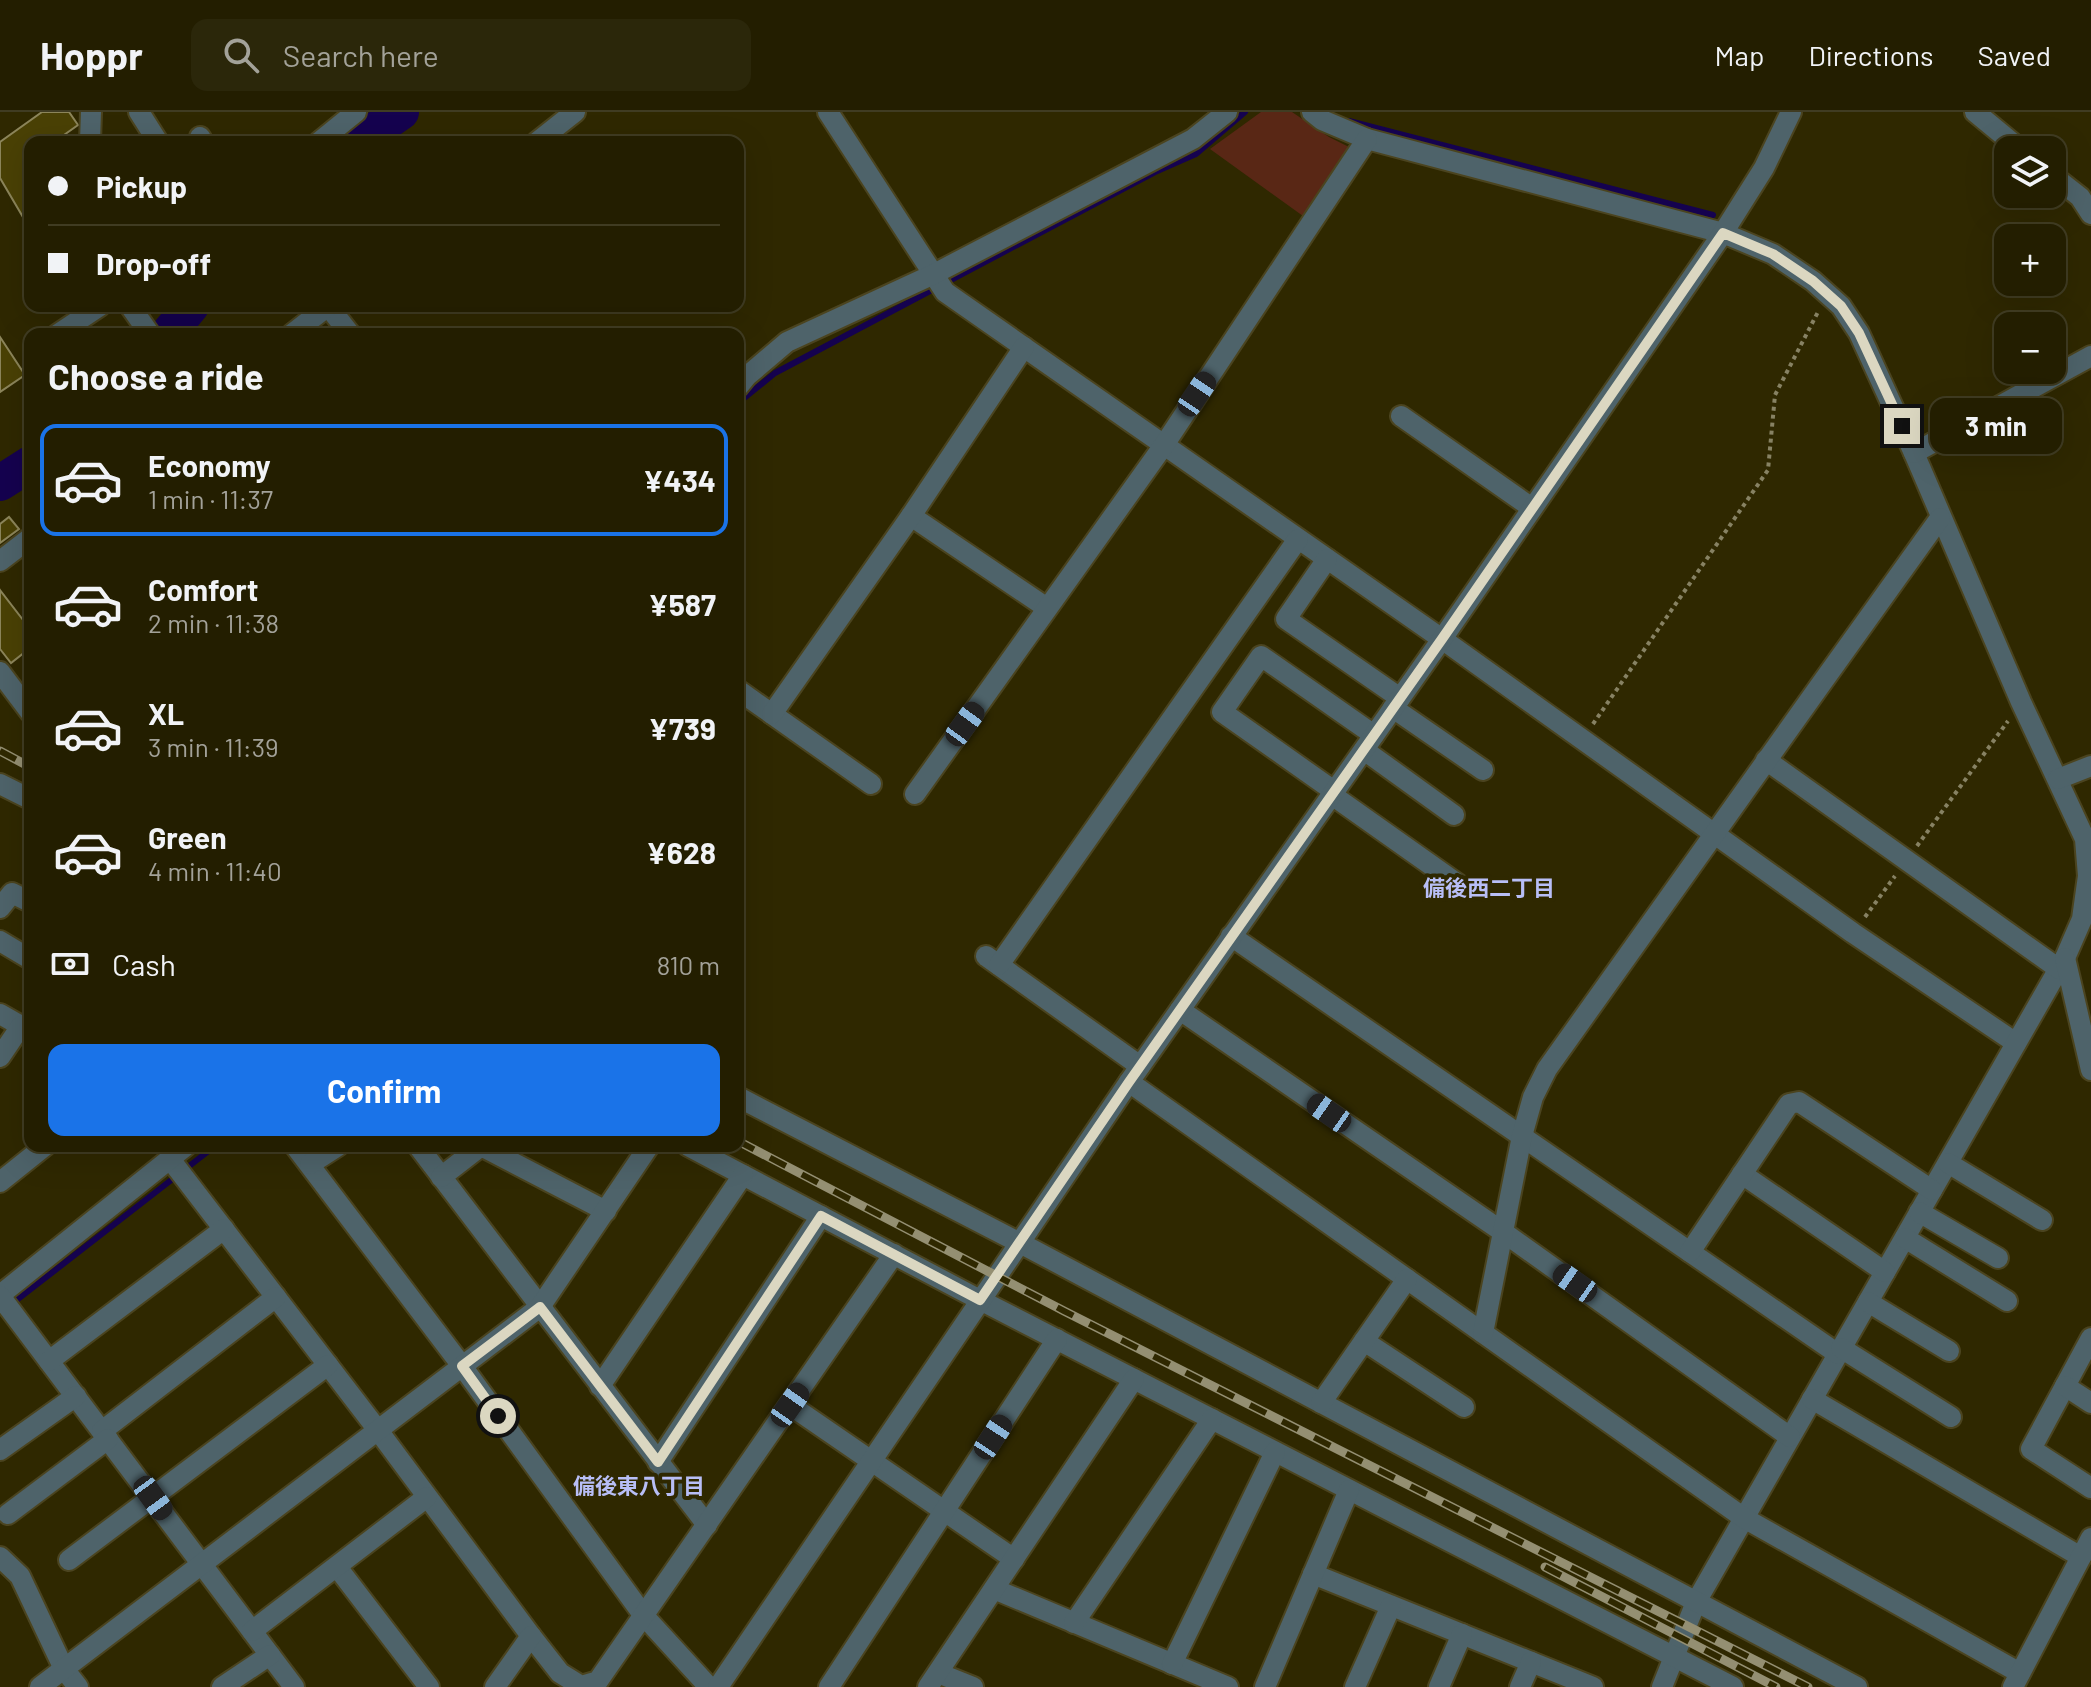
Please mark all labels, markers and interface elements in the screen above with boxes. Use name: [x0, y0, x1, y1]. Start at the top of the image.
search box: [191, 19, 751, 91]
text: Hoppr: [40, 32, 143, 78]
icon: search: [219, 33, 263, 77]
text: Search here: [283, 37, 439, 73]
text: Map: [1715, 38, 1764, 72]
text: Directions: [1808, 38, 1934, 72]
text: Saved: [1978, 38, 2051, 72]
map controls: [1994, 136, 2066, 384]
button: layers: [1994, 136, 2066, 208]
text: Pickup: [96, 168, 187, 204]
button: +: [1994, 224, 2066, 296]
text: Drop-off: [96, 245, 211, 281]
button: −: [1994, 312, 2066, 384]
text: Choose a ride: [48, 354, 264, 397]
car: [1174, 367, 1220, 421]
callout: 3 min: [1930, 398, 2062, 454]
route end: [1884, 408, 1920, 444]
text: 3 min: [1965, 410, 2027, 441]
icon: car: [52, 444, 124, 516]
text: Economy: [148, 447, 271, 483]
text: ¥434: [643, 462, 716, 498]
text: 1 min · 11:37: [148, 483, 273, 514]
icon: car: [52, 568, 124, 640]
text: Comfort: [148, 571, 258, 607]
text: ¥587: [648, 586, 716, 622]
text: 2 min · 11:38: [148, 607, 279, 638]
icon: car: [52, 692, 124, 764]
text: XL: [148, 695, 184, 731]
car: [941, 698, 989, 750]
text: ¥739: [648, 710, 716, 746]
text: 3 min · 11:39: [148, 731, 279, 762]
icon: car: [52, 816, 124, 888]
text: Green: [148, 819, 227, 855]
text: ¥628: [646, 834, 716, 870]
text: 4 min · 11:40: [148, 855, 282, 886]
district label: 備後西二丁目: [1423, 874, 1555, 900]
icon: cash: [48, 942, 92, 986]
text: Cash: [112, 946, 176, 982]
text: 810 m: [657, 949, 720, 980]
button: Confirm: [48, 1044, 720, 1136]
car: [1302, 1089, 1356, 1137]
car: [1548, 1259, 1602, 1307]
car: [766, 1378, 814, 1432]
route start: [480, 1398, 516, 1434]
car: [970, 1410, 1016, 1464]
car: [129, 1472, 177, 1524]
district label: 備後東八丁目: [573, 1472, 705, 1498]

